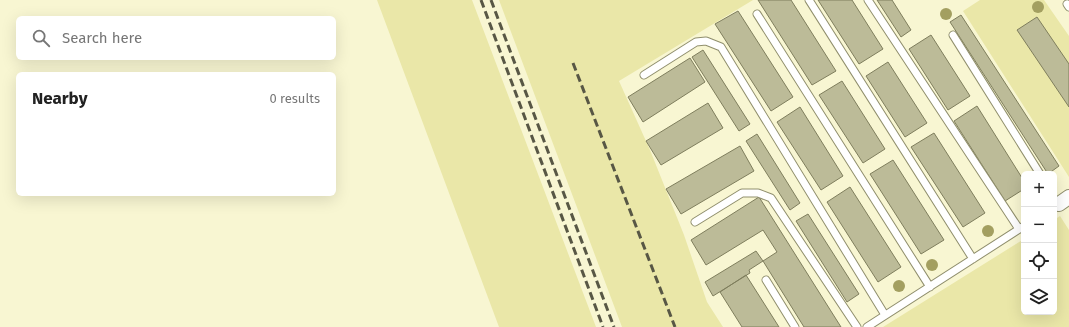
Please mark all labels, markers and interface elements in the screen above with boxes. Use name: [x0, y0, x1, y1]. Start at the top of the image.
search box: [16, 16, 336, 60]
icon: search: [30, 27, 52, 49]
text: Search here: [62, 29, 142, 47]
text: Nearby: [32, 88, 87, 109]
text: 0 results: [269, 91, 320, 106]
map controls: [1021, 171, 1057, 315]
button: +: [1021, 171, 1057, 207]
button: −: [1021, 207, 1057, 243]
button: locate: [1021, 243, 1057, 279]
button: layers: [1021, 279, 1057, 315]

